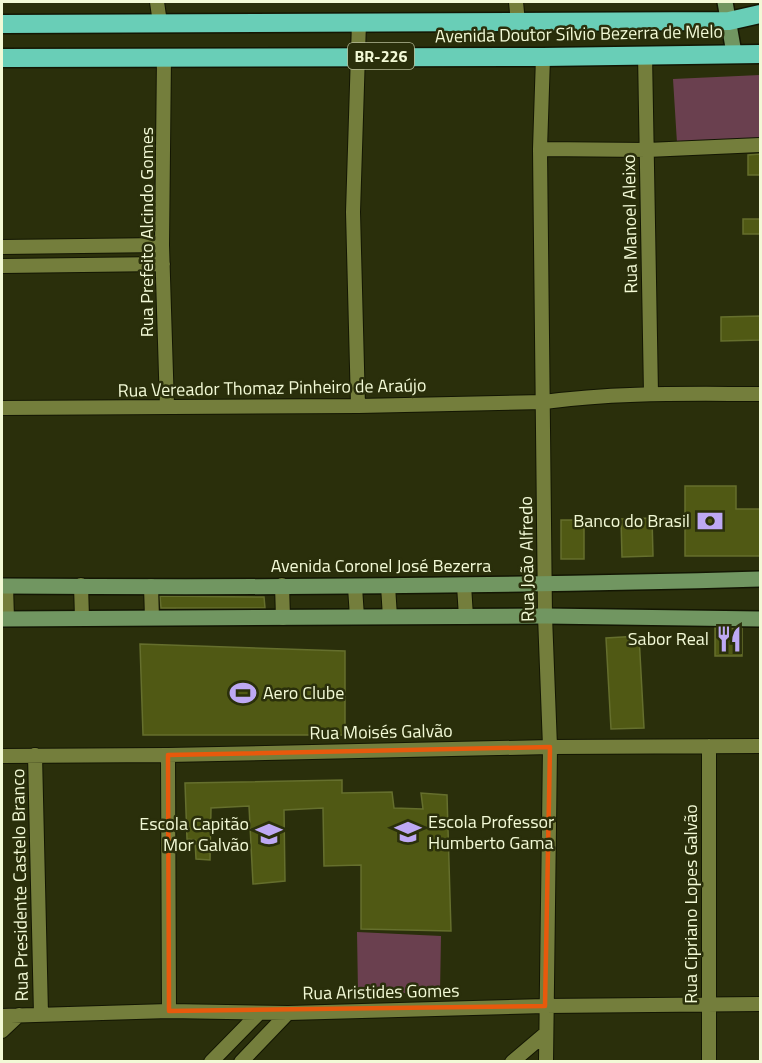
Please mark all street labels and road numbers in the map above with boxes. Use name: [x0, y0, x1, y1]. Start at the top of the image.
street label: Avenida Doutor Sílvio Bezerra de Melo: [435, 17, 723, 50]
road number: BR-226: [348, 43, 414, 69]
street label: Rua Prefeito Alcindo Gomes: [133, 127, 160, 337]
street label: Rua Manoel Aleixo: [615, 154, 644, 294]
street label: Rua Vereador Thomaz Pinheiro de Araújo: [117, 371, 427, 404]
street label: Rua João Alfredo: [512, 496, 541, 622]
street label: Avenida Coronel José Bezerra: [271, 552, 491, 579]
street label: Rua Moisés Galvão: [309, 717, 453, 746]
street label: Rua Presidente Castelo Branco: [4, 768, 35, 1002]
street label: Rua Cipriano Lopes Galvão: [677, 804, 704, 1004]
street label: Rua Aristides Gomes: [302, 977, 460, 1006]

